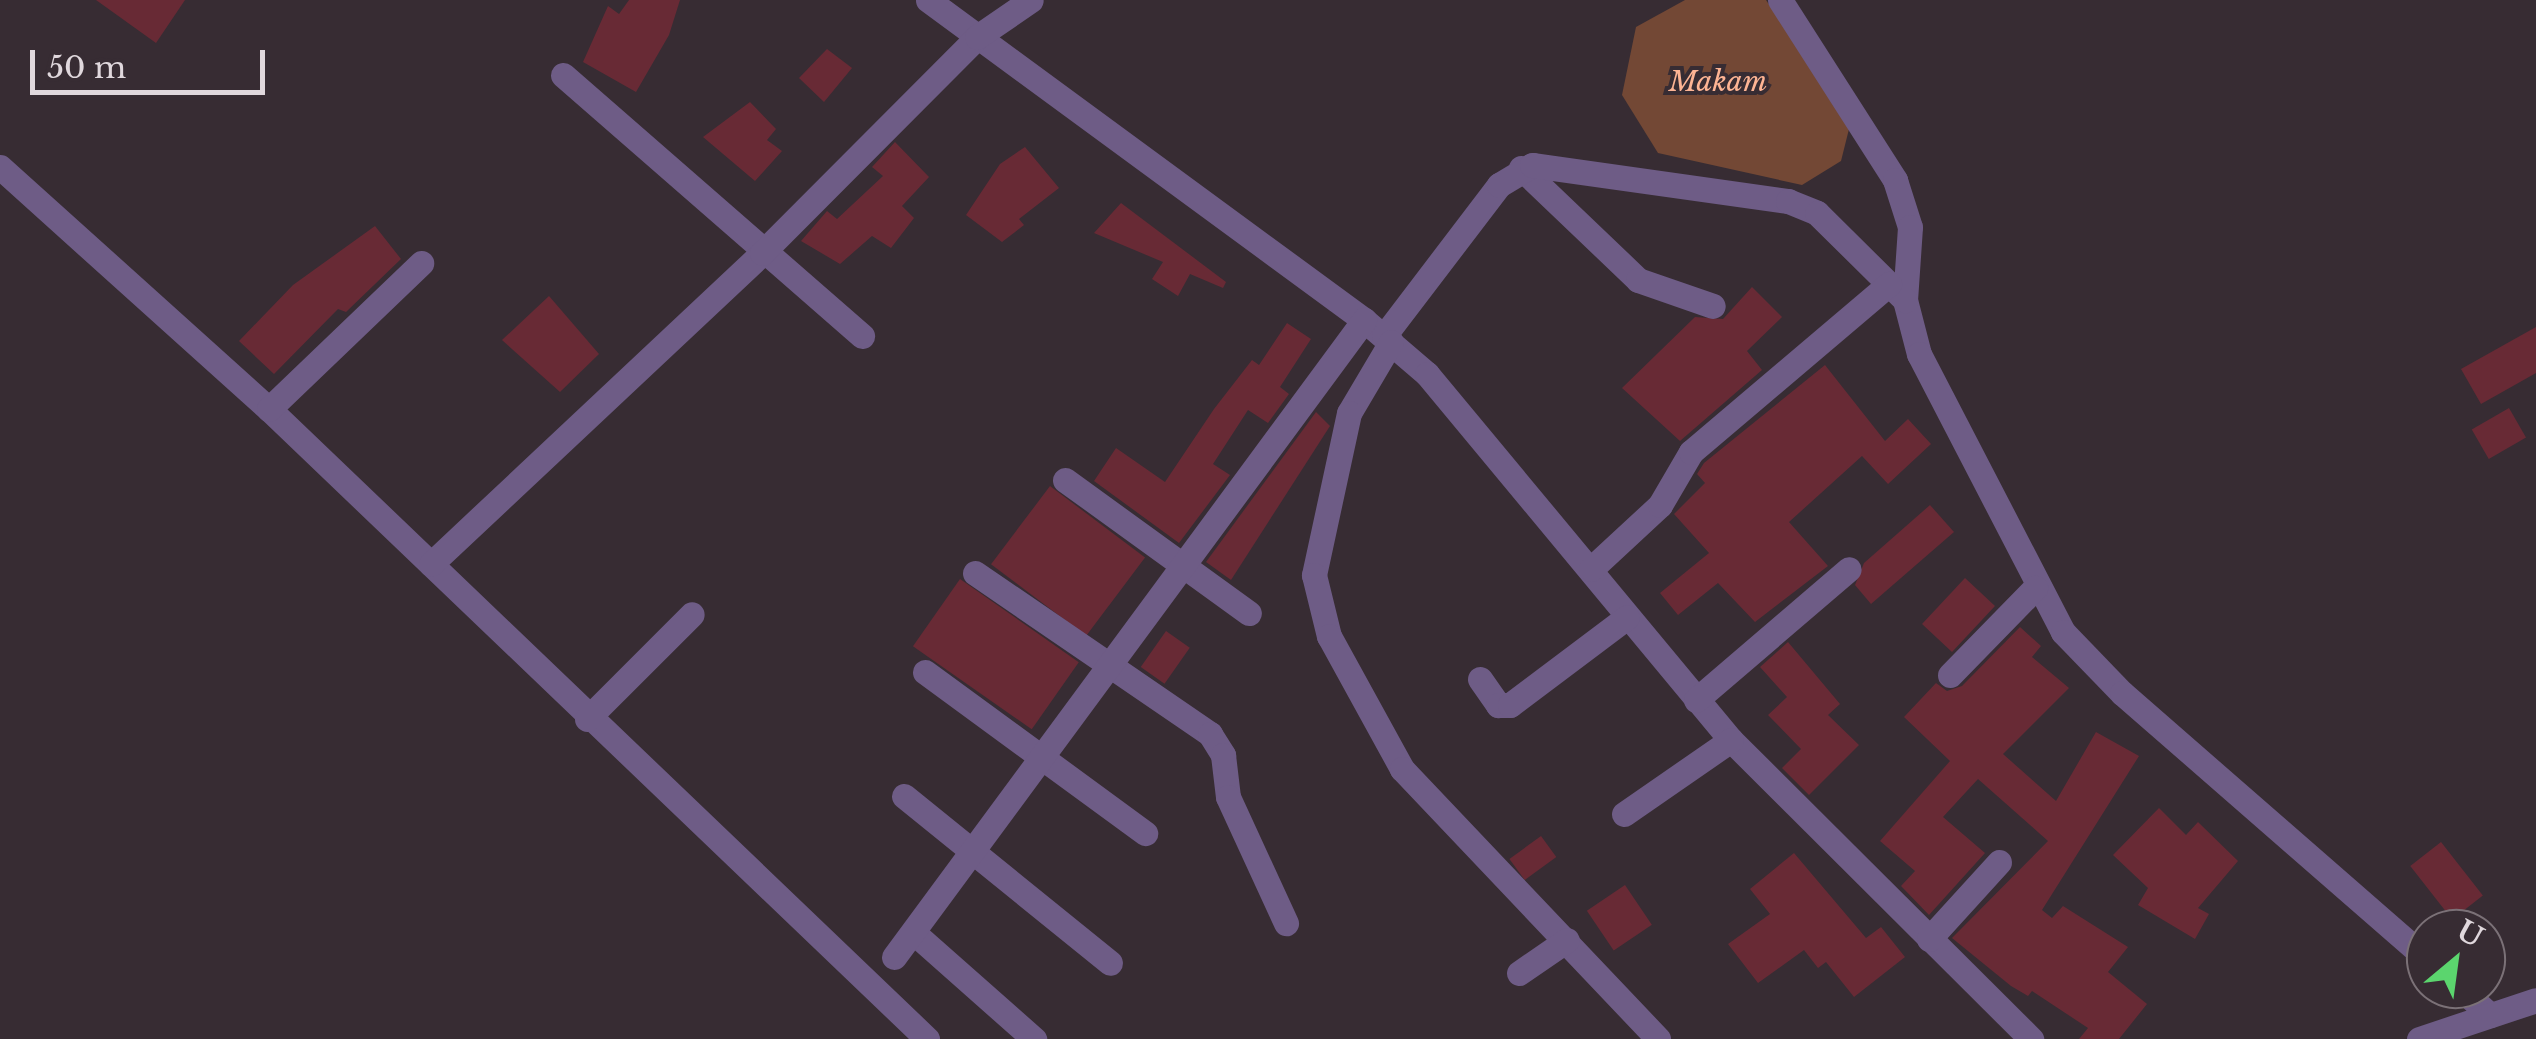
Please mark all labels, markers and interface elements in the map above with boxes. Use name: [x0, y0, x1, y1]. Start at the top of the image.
scale bar: [35, 30, 270, 92]
text: 50 m: [47, 49, 126, 86]
park label: Makam: [1669, 65, 1767, 99]
north arrow: [2406, 909, 2506, 1009]
text: U: [2451, 913, 2489, 955]

